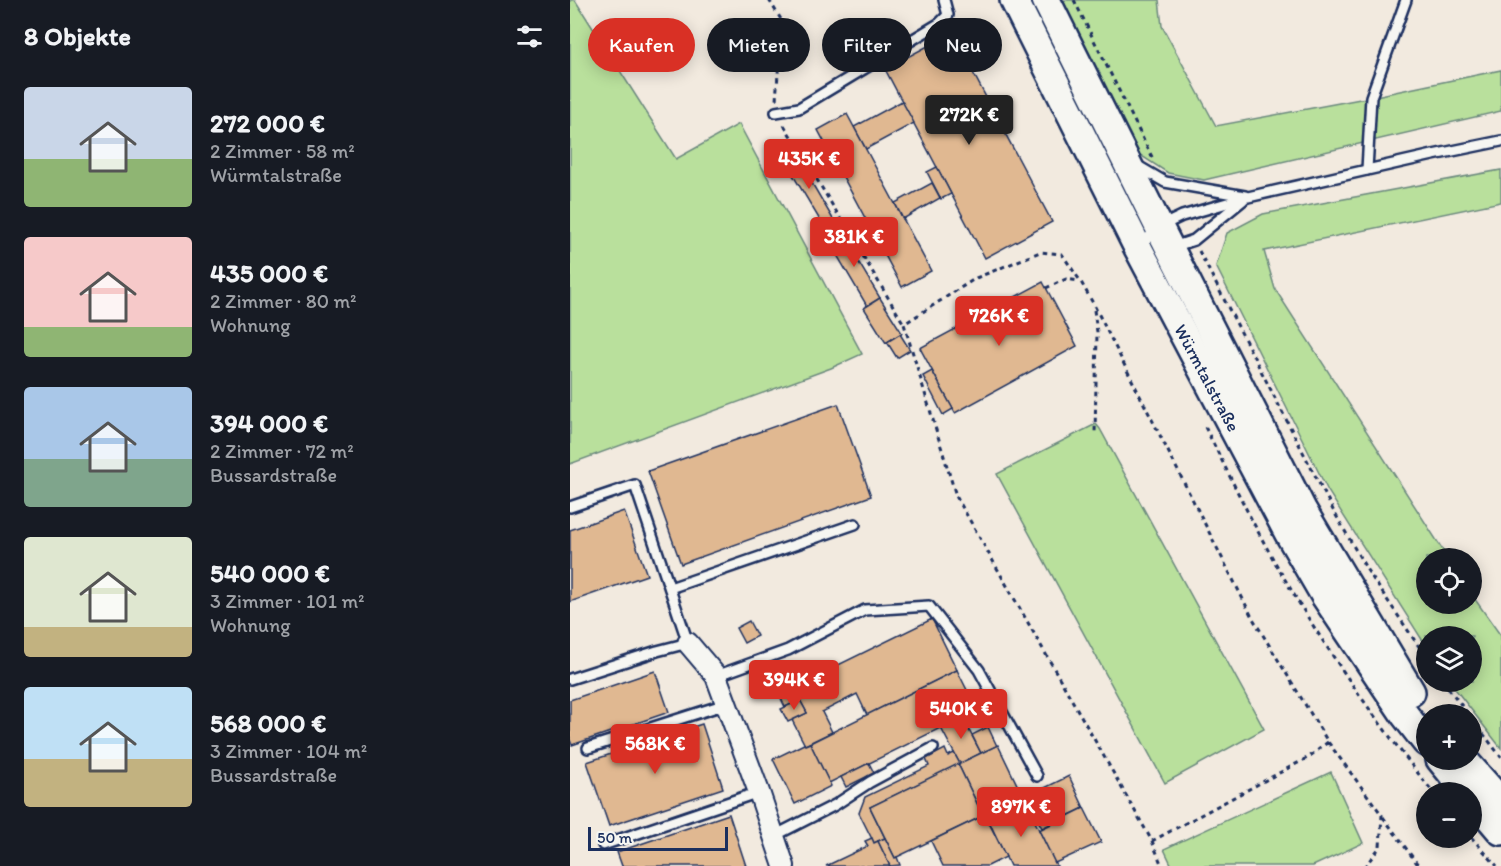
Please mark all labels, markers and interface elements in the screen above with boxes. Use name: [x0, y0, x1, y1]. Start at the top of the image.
chip: Kaufen: [588, 18, 695, 72]
chip: Mieten: [707, 18, 810, 72]
chip: Filter: [822, 18, 912, 72]
chip: Neu: [924, 18, 1002, 72]
text: 8 Objekte: [24, 20, 131, 52]
icon: filters: [513, 20, 546, 53]
pin: 272K €: [920, 95, 1018, 146]
text: 272K €: [939, 102, 999, 126]
text: 272 000 €: [210, 107, 325, 139]
icon: home: [72, 111, 144, 183]
text: 2 Zimmer · 58 m²: [210, 139, 355, 163]
pin: 435K €: [760, 139, 858, 190]
text: 435K €: [778, 146, 840, 170]
text: Würmtalstraße: [210, 163, 342, 187]
pin: 381K €: [805, 217, 903, 268]
text: 381K €: [824, 224, 884, 248]
text: 435 000 €: [210, 257, 328, 289]
icon: home: [72, 261, 144, 333]
text: 2 Zimmer · 80 m²: [210, 289, 357, 313]
pin: 726K €: [950, 296, 1048, 347]
text: 726K €: [969, 303, 1029, 327]
text: Wohnung: [210, 313, 291, 337]
street label: Würmtalstraße: [1169, 320, 1245, 436]
text: 394 000 €: [210, 407, 328, 439]
icon: home: [72, 411, 144, 483]
text: 2 Zimmer · 72 m²: [210, 439, 354, 463]
text: Bussardstraße: [210, 463, 337, 487]
map controls: [1416, 548, 1482, 848]
button: locate: [1416, 548, 1482, 614]
text: 540 000 €: [210, 557, 330, 589]
icon: home: [72, 561, 144, 633]
text: 3 Zimmer · 101 m²: [210, 589, 365, 613]
text: Wohnung: [210, 613, 291, 637]
button: layers: [1416, 626, 1482, 692]
pin: 394K €: [745, 660, 843, 711]
text: 394K €: [763, 667, 825, 691]
pin: 540K €: [912, 689, 1010, 740]
text: 540K €: [929, 696, 993, 720]
button: +: [1416, 704, 1482, 770]
text: 568 000 €: [210, 707, 326, 739]
icon: home: [72, 711, 144, 783]
pin: 568K €: [606, 724, 704, 775]
text: 568K €: [625, 731, 685, 755]
text: 3 Zimmer · 104 m²: [210, 739, 367, 763]
text: Bussardstraße: [210, 763, 337, 787]
button: −: [1416, 782, 1482, 848]
pin: 897K €: [972, 787, 1070, 838]
text: 897K €: [991, 794, 1051, 818]
scale bar: [588, 824, 728, 852]
text: 50 m: [597, 828, 632, 847]

